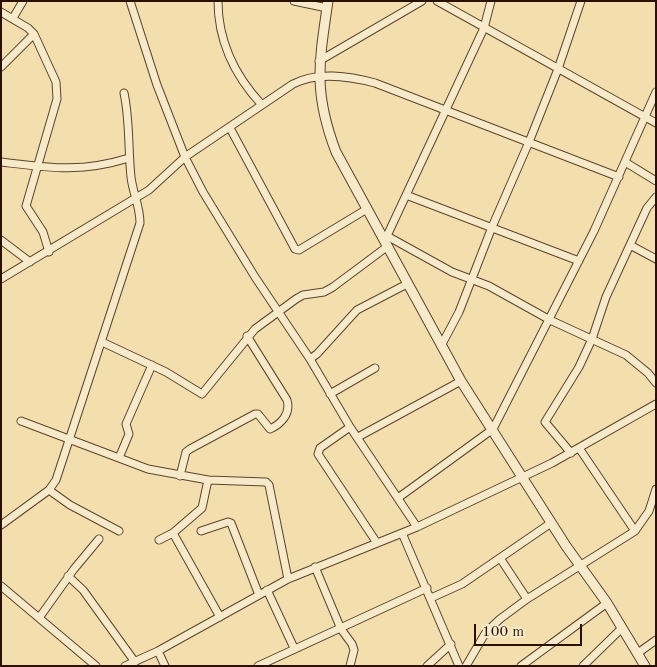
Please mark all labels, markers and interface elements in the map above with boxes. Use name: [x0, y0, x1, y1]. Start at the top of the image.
scale bar: [477, 614, 584, 646]
text: 100 m: [482, 625, 524, 640]

